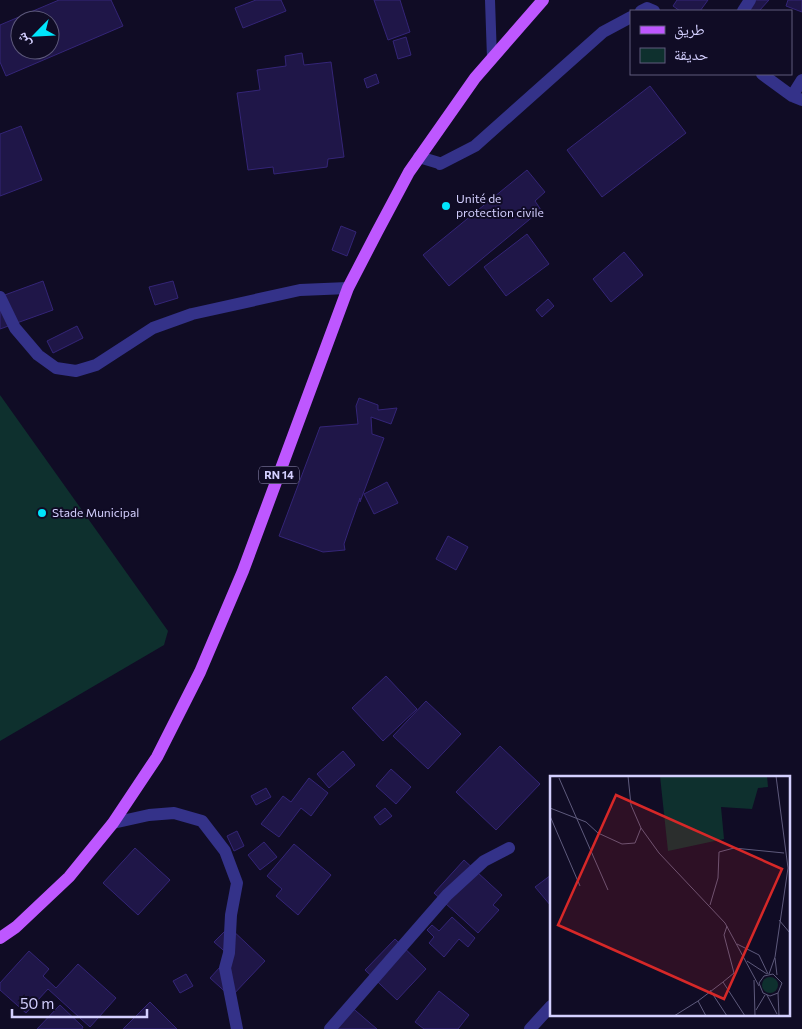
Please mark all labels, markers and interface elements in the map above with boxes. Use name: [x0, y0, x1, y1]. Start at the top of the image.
north arrow: [10, 10, 60, 60]
legend: [630, 10, 792, 75]
text: طريق: [674, 20, 705, 40]
text: ش: [12, 30, 34, 51]
text: حديقة: [674, 45, 709, 63]
place label: Unité de protection civile: [456, 191, 544, 219]
marker: Unité de protection civile: [440, 200, 452, 212]
road number: RN 14: [259, 466, 299, 484]
place label: Stade Municipal: [52, 505, 139, 519]
marker: Stade Municipal: [36, 507, 48, 519]
inset map: [550, 776, 790, 1016]
scale bar: [12, 986, 148, 1018]
text: 50 m: [20, 994, 54, 1012]

